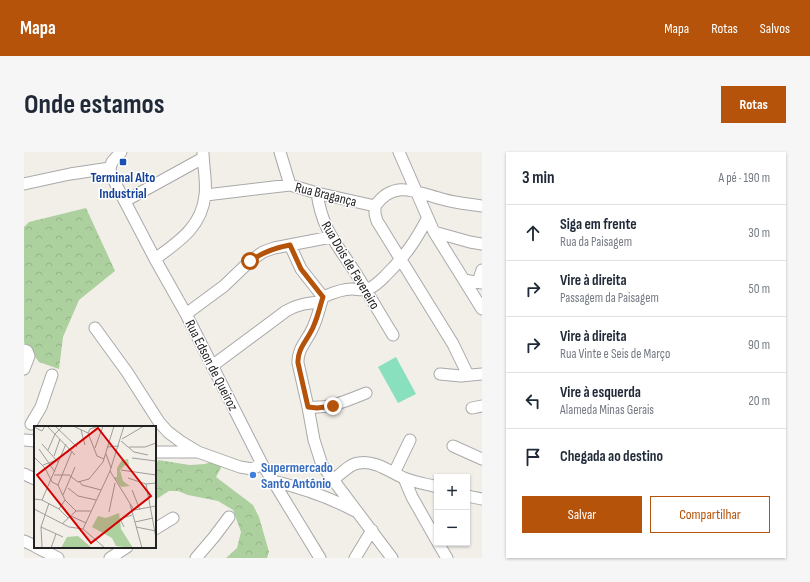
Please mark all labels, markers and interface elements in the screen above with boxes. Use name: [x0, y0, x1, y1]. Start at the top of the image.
text: Mapa: [20, 17, 56, 40]
text: Mapa: [664, 20, 689, 37]
text: Rotas: [711, 20, 738, 37]
text: Salvos: [760, 20, 790, 37]
button: Rotas: [721, 86, 786, 123]
text: Onde estamos: [24, 88, 164, 121]
marker: Terminal Alto Industrial: [118, 157, 128, 167]
text: 3 min: [522, 168, 555, 188]
place label: Terminal Alto Industrial: [91, 169, 155, 202]
text: A pé · 190 m: [719, 170, 770, 186]
street label: Rua Bragança: [293, 179, 358, 210]
text: Siga em frente: [560, 215, 637, 234]
street label: Rua Dois de Fevereiro: [318, 218, 384, 312]
icon: ahead: [522, 222, 544, 244]
text: 30 m: [748, 225, 770, 241]
text: Rua da Paisagem: [560, 234, 632, 250]
route start: [241, 252, 259, 270]
text: Vire à direita: [560, 271, 627, 290]
icon: right: [522, 278, 544, 300]
text: 50 m: [749, 281, 770, 297]
text: Passagem da Paisagem: [560, 290, 659, 306]
street label: Rua Edson de Queiroz: [181, 317, 242, 414]
text: Vire à direita: [560, 327, 627, 346]
icon: right: [522, 334, 544, 356]
text: 90 m: [748, 337, 770, 353]
text: Rua Vinte e Seis de Março: [560, 346, 670, 362]
text: Vire à esquerda: [560, 383, 641, 402]
icon: left: [522, 390, 544, 412]
text: 20 m: [748, 393, 770, 409]
route end: [324, 397, 342, 415]
text: Alameda Minas Gerais: [560, 402, 654, 418]
inset map: [34, 426, 156, 548]
icon: arrive: [522, 446, 544, 468]
text: Chegada ao destino: [560, 447, 663, 466]
place label: Supermercado Santo Antônio: [261, 459, 333, 492]
marker: Supermercado Santo Antônio: [248, 470, 258, 480]
map controls: [434, 474, 470, 546]
button: +: [434, 474, 470, 510]
button: Salvar: [522, 496, 642, 533]
button: Compartilhar: [650, 496, 770, 533]
button: −: [434, 510, 470, 546]

